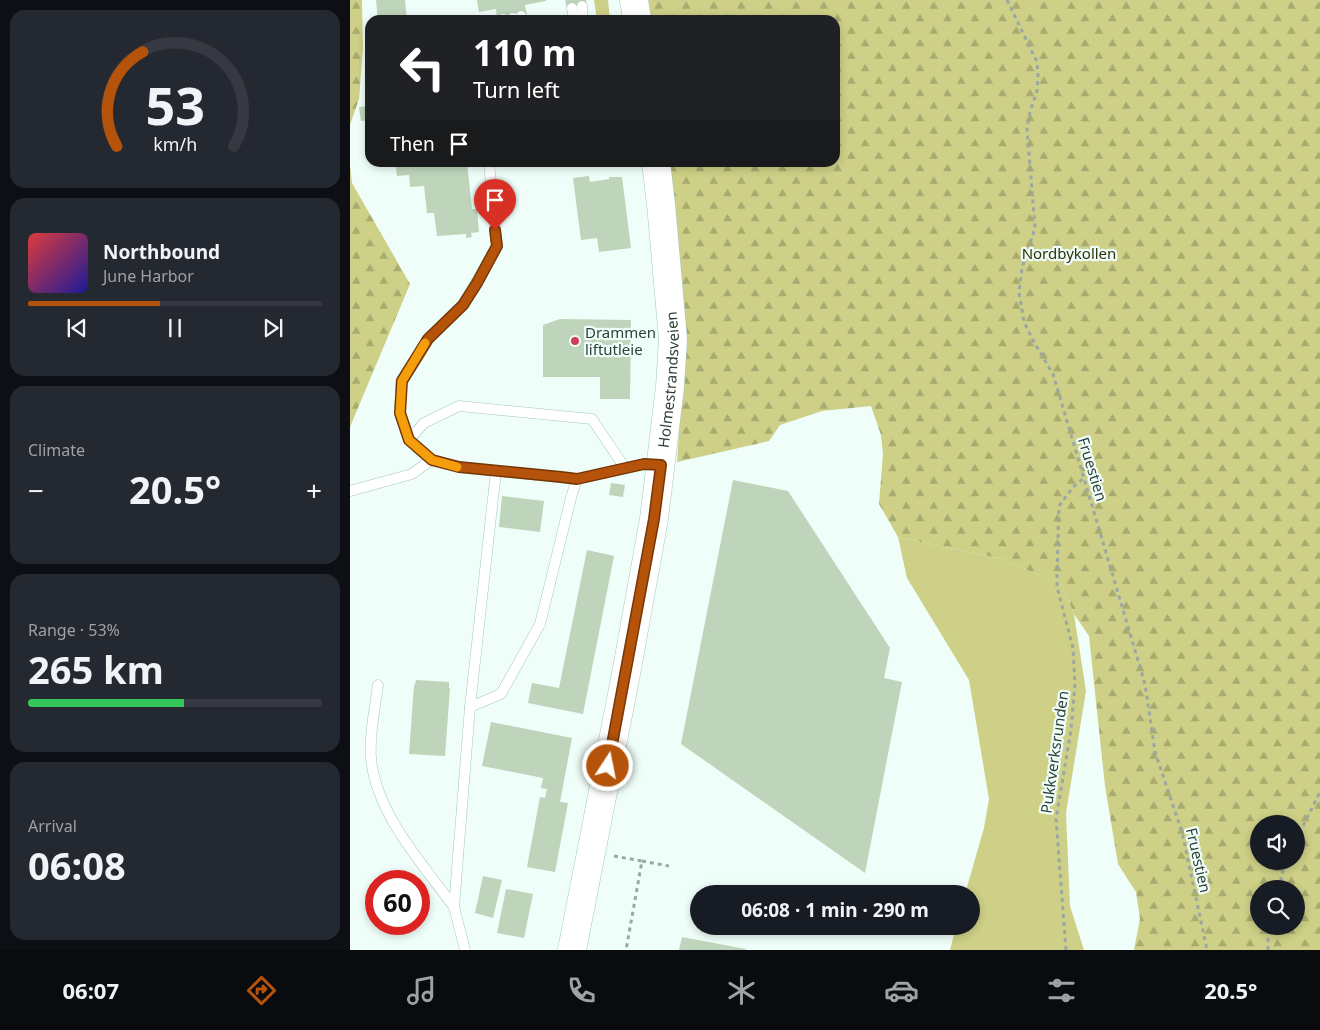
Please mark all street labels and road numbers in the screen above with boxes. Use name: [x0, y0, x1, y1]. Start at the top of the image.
street label: Holmestrandsveien: [653, 311, 683, 449]
street label: Fruestien: [1074, 435, 1112, 503]
street label: Pukkverksrunden: [1036, 689, 1072, 815]
street label: Fruestien: [1182, 826, 1216, 894]

